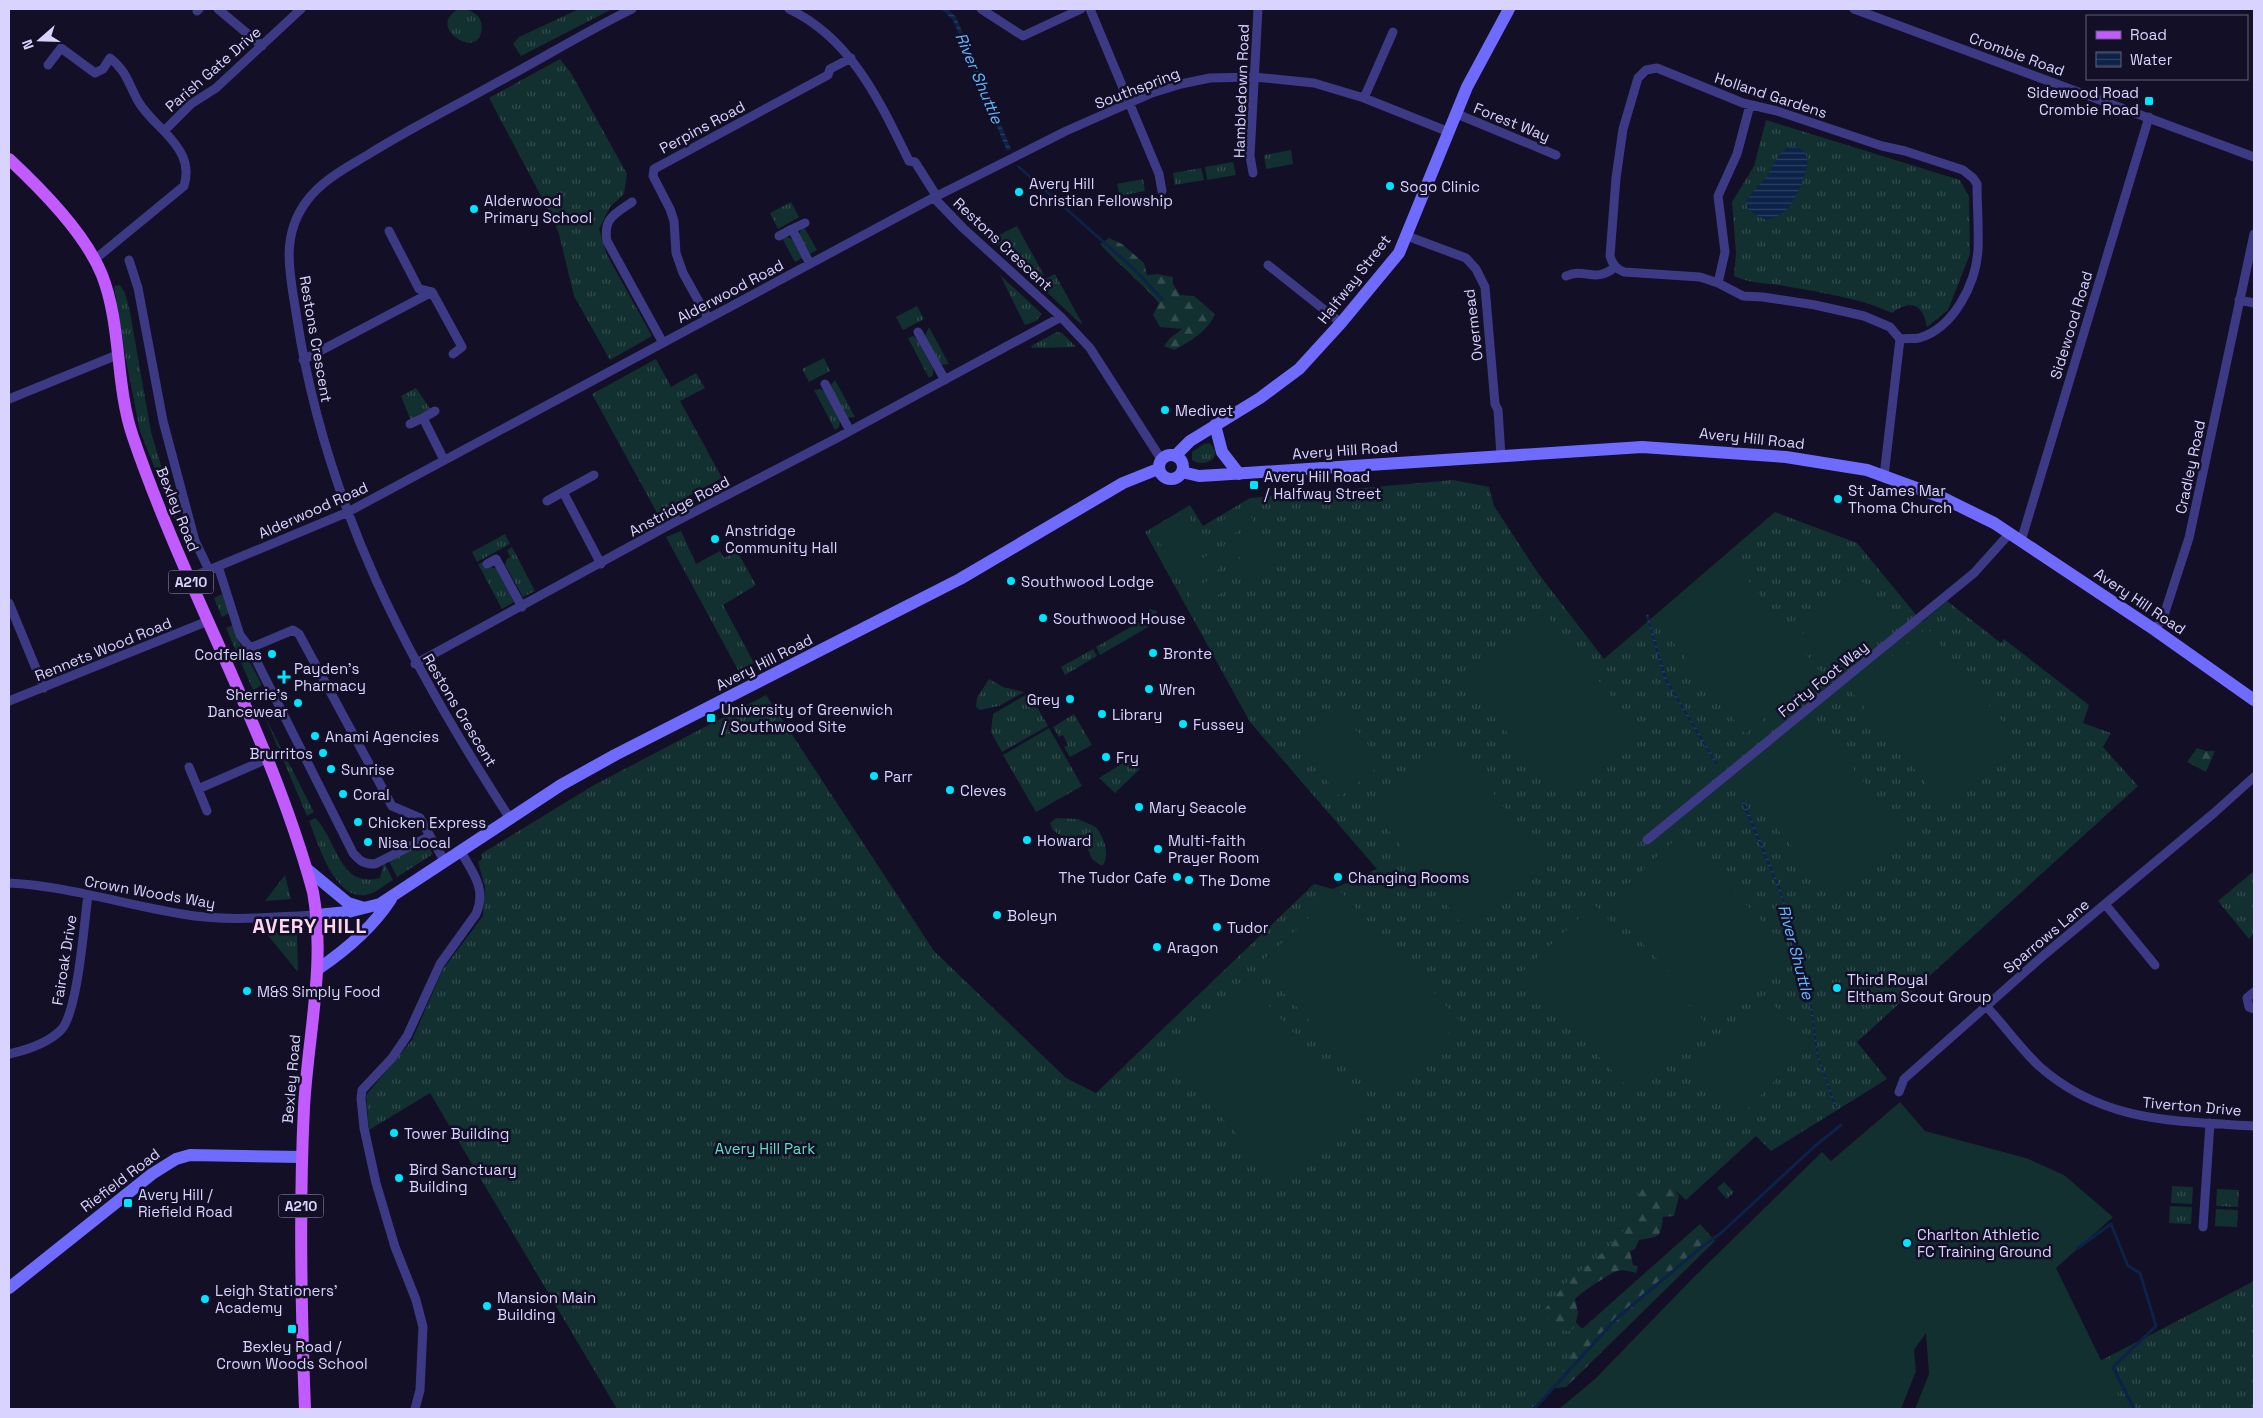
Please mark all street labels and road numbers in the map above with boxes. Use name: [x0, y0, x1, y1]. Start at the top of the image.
street label: Parish Gate Drive: [161, 22, 265, 116]
street label: Hambledown Road: [1229, 24, 1253, 158]
street label: Crombie Road: [1967, 28, 2067, 80]
street label: Southspring: [1092, 63, 1182, 113]
street label: Holland Gardens: [1712, 68, 1830, 122]
street label: Perpins Road: [656, 96, 748, 158]
street label: Forest Way: [1471, 98, 1553, 146]
street label: Restons Crescent: [950, 193, 1057, 295]
street label: Halfway Street: [1313, 231, 1395, 327]
street label: Alderwood Road: [673, 255, 787, 327]
street label: Sidewood Road: [2046, 269, 2096, 381]
street label: Restons Crescent: [295, 274, 337, 404]
street label: Overmead: [1459, 288, 1487, 362]
street label: Cradley Road: [2171, 418, 2209, 516]
street label: Avery Hill Road: [1698, 423, 1806, 453]
street label: Avery Hill Road: [1291, 437, 1399, 463]
street label: Bexley Road: [152, 464, 204, 554]
street label: Anstridge Road: [625, 471, 733, 541]
street label: Alderwood Road: [255, 477, 371, 543]
street label: Avery Hill Road: [2091, 563, 2189, 639]
road number: A210: [168, 570, 214, 594]
street label: Rennets Wood Road: [32, 613, 174, 685]
street label: Avery Hill Road: [712, 629, 816, 695]
street label: Forty Foot Way: [1774, 637, 1872, 721]
street label: Restons Crescent: [419, 650, 501, 770]
street label: Crown Woods Way: [83, 871, 217, 913]
street label: Sparrows Lane: [1999, 895, 2093, 977]
street label: Fairoak Drive: [47, 913, 81, 1007]
street label: Bexley Road: [278, 1034, 304, 1124]
street label: Tiverton Drive: [2142, 1092, 2243, 1120]
street label: Riefield Road: [77, 1144, 163, 1216]
road number: A210: [278, 1194, 324, 1218]

